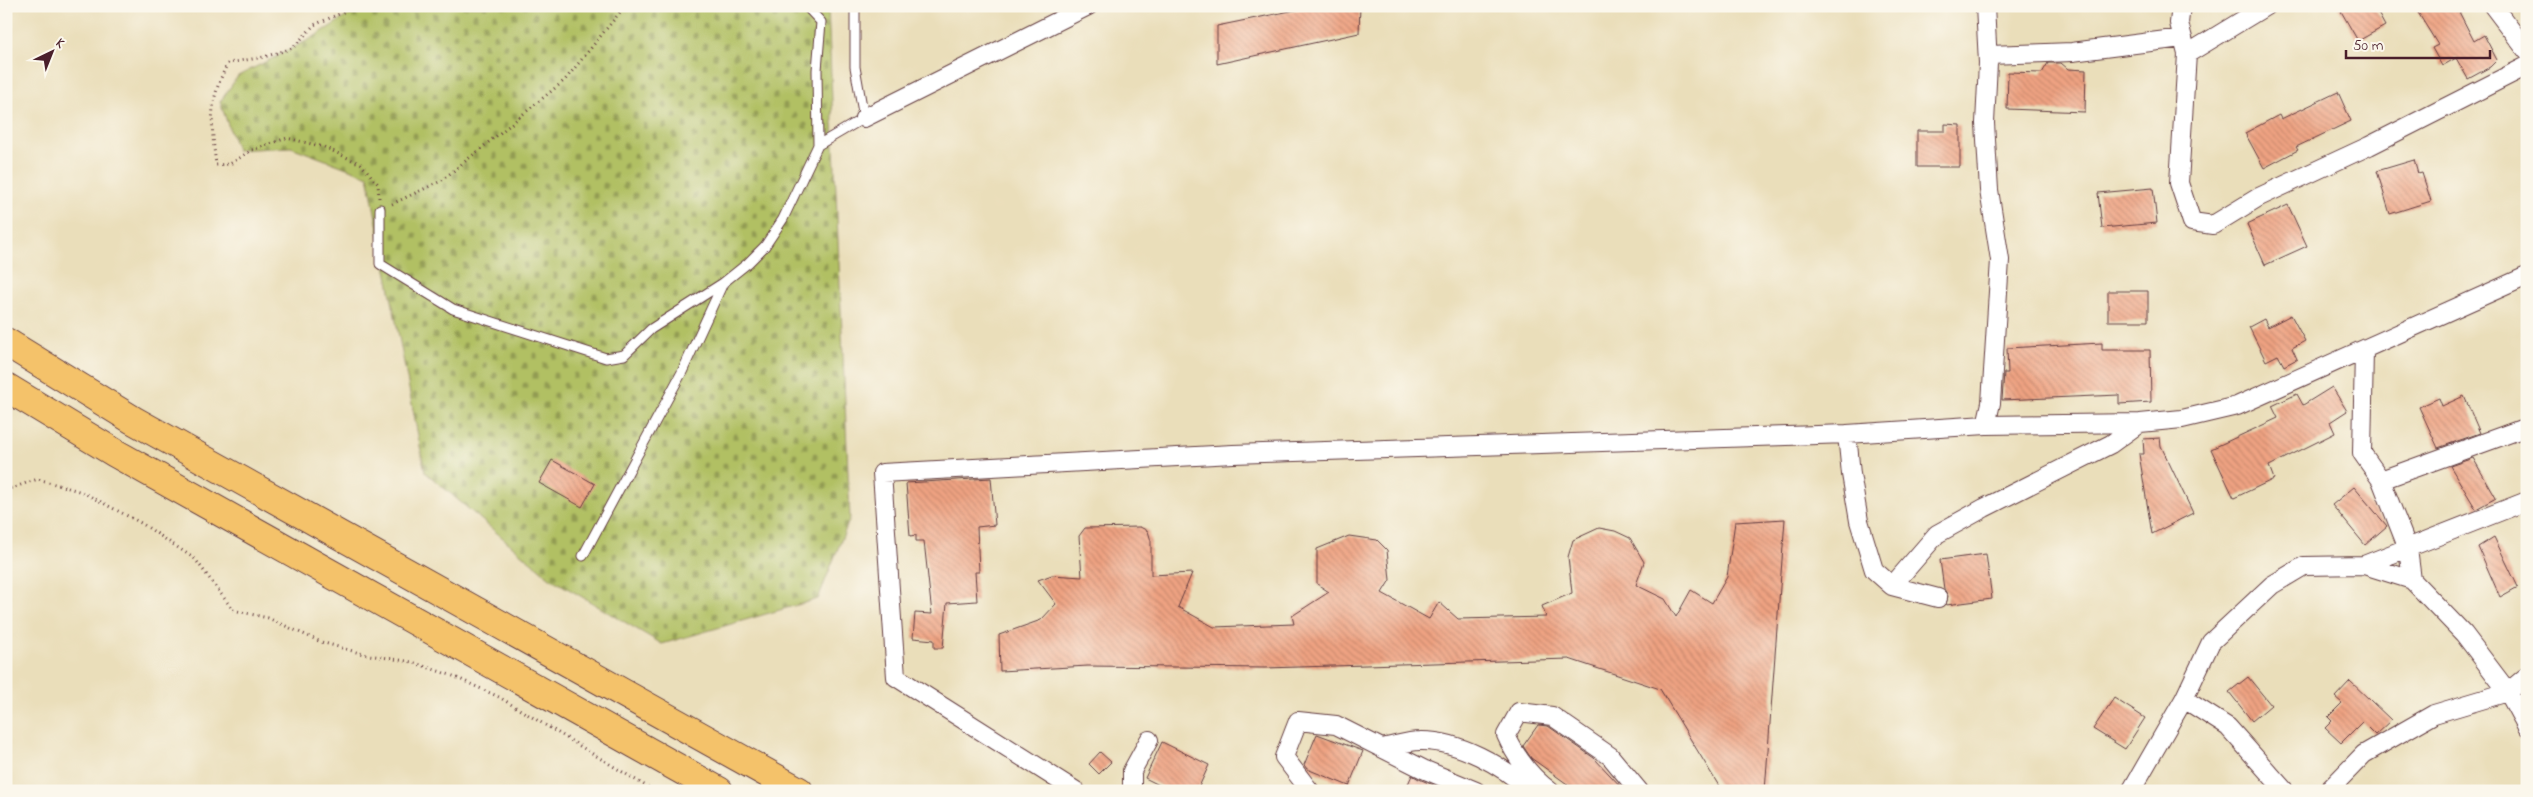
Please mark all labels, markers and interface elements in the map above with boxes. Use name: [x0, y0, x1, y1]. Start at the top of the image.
north arrow: [28, 28, 78, 78]
scale bar: [2346, 28, 2489, 60]
text: K: [50, 34, 70, 54]
text: 50 m: [2353, 35, 2384, 57]

